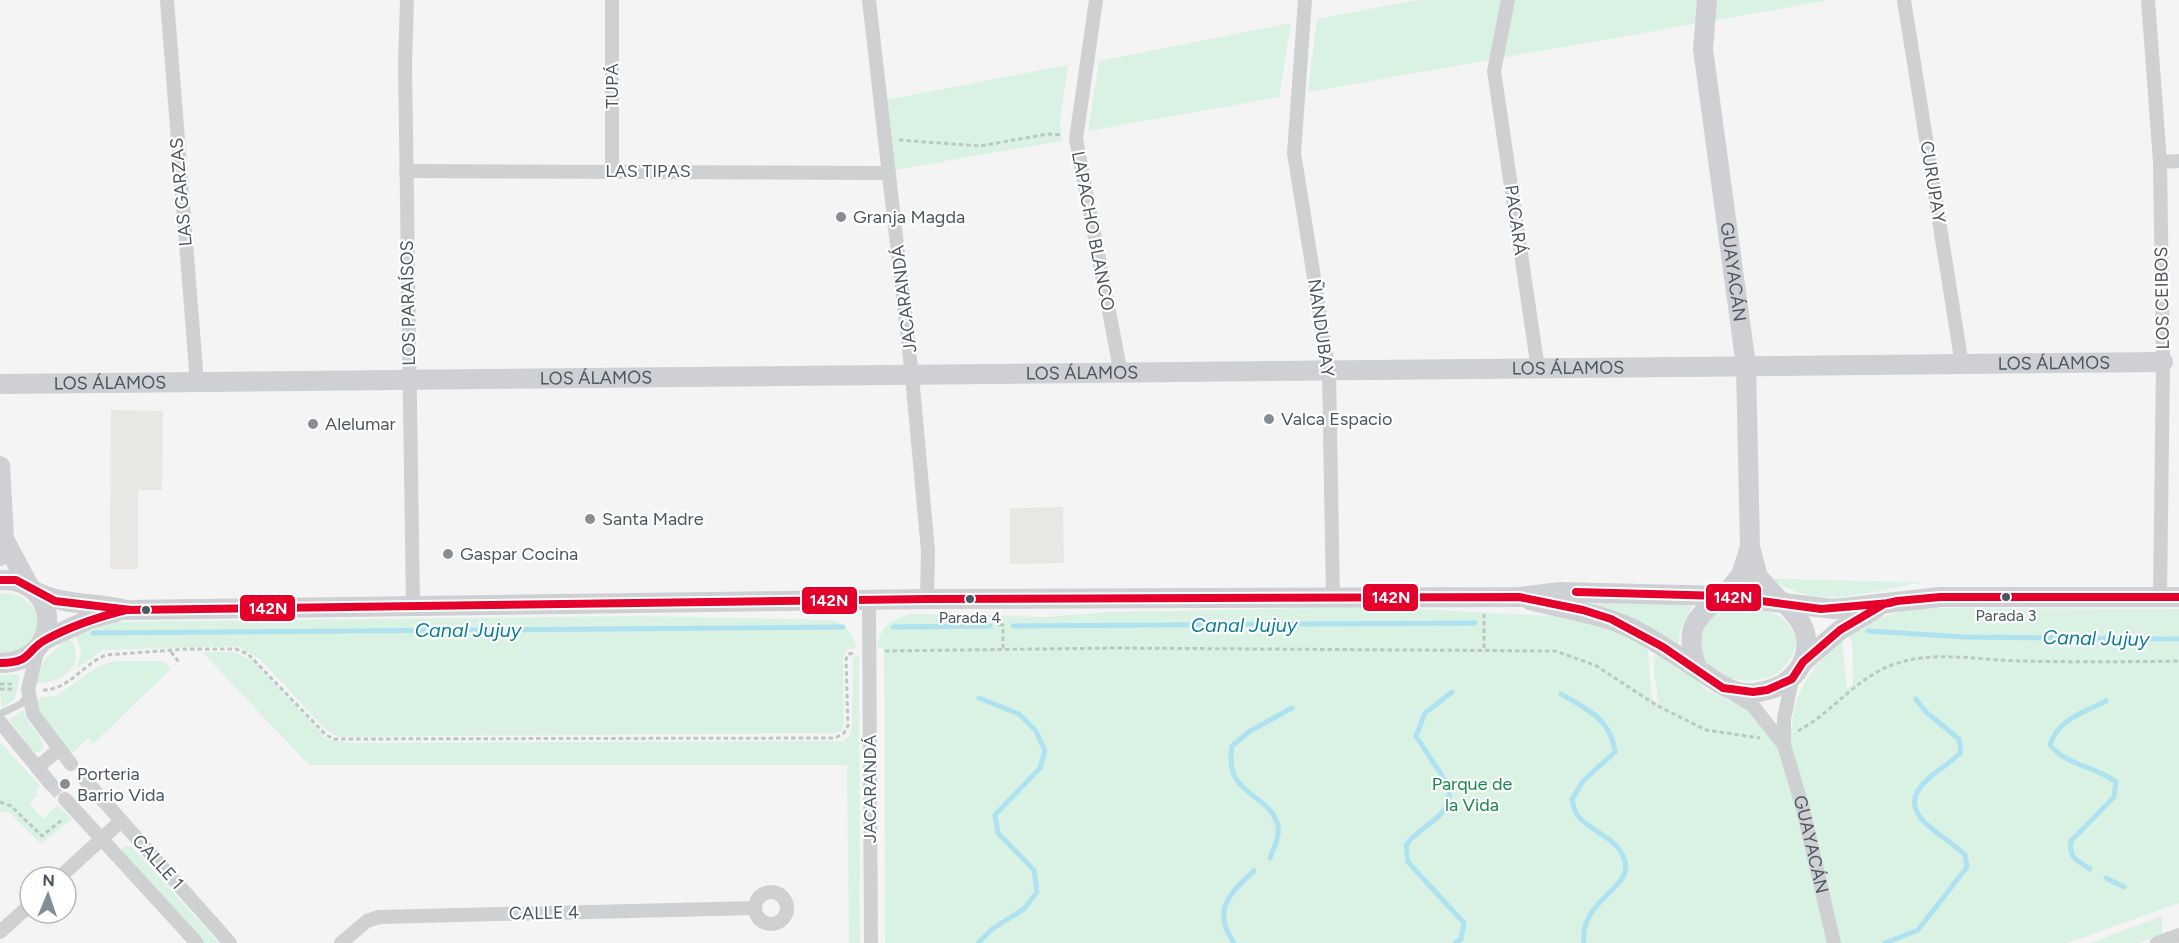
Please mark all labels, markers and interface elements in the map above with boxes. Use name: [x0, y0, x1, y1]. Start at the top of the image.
street label: TUPÁ: [601, 63, 623, 109]
street label: LAS GARZAS: [165, 137, 197, 247]
street label: CURUPAY: [1916, 139, 1950, 225]
street label: LAPACHO BLANCO: [1067, 149, 1119, 313]
street label: LAS TIPAS: [605, 160, 691, 182]
street label: PACARÁ: [1500, 183, 1532, 257]
place label: Granja Magda: [853, 206, 965, 228]
marker: Granja Magda: [834, 210, 848, 224]
street label: GUAYACÁN: [1716, 221, 1751, 323]
street label: LOS PARAÍSOS: [396, 240, 420, 366]
street label: JACARANDÁ: [886, 244, 922, 354]
street label: LOS CEIBOS: [2150, 246, 2174, 350]
street label: ÑANDUBAY: [1303, 277, 1339, 379]
street label: LOS ÁLAMOS: [1998, 352, 2110, 375]
street label: LOS ÁLAMOS: [1512, 356, 1624, 380]
street label: LOS ÁLAMOS: [1026, 361, 1138, 385]
street label: LOS ÁLAMOS: [540, 366, 652, 390]
street label: LOS ÁLAMOS: [54, 371, 166, 394]
place label: Valca Espacio: [1281, 408, 1392, 430]
marker: Valca Espacio: [1262, 412, 1276, 426]
place label: Alelumar: [325, 413, 396, 435]
marker: Alelumar: [306, 417, 320, 431]
place label: Santa Madre: [602, 508, 704, 530]
marker: Santa Madre: [583, 512, 597, 526]
place label: Gaspar Cocina: [460, 543, 578, 565]
marker: Gaspar Cocina: [441, 547, 455, 561]
line badge: 142N: [1362, 583, 1419, 612]
line badge: 142N: [1705, 583, 1762, 612]
line badge: 142N: [801, 586, 858, 615]
text: 142N: [1372, 588, 1410, 607]
text: 142N: [1714, 588, 1752, 607]
text: 142N: [810, 591, 848, 610]
marker: Parada 3: [2000, 591, 2012, 603]
marker: Parada 4: [964, 593, 976, 605]
line badge: 142N: [239, 594, 296, 622]
text: 142N: [249, 599, 287, 618]
unlabelled marker: [140, 604, 152, 616]
place label: Parada 3: [1975, 606, 2037, 625]
place label: Parada 4: [939, 608, 1001, 627]
water label: Canal Jujuy: [1191, 613, 1299, 637]
water label: Canal Jujuy: [415, 618, 523, 642]
water label: Canal Jujuy: [2042, 625, 2151, 651]
street label: JACARANDÁ: [859, 735, 881, 843]
place label: Porteria Barrio Vida: [77, 763, 165, 806]
park label: Parque de la Vida: [1432, 773, 1512, 816]
marker: Porteria Barrio Vida: [58, 777, 72, 791]
street label: GUAYACÁN: [1789, 793, 1833, 896]
street label: CALLE 1: [128, 830, 188, 894]
north arrow: [18, 865, 78, 925]
text: N: [42, 871, 55, 890]
street label: CALLE 4: [509, 901, 579, 925]

